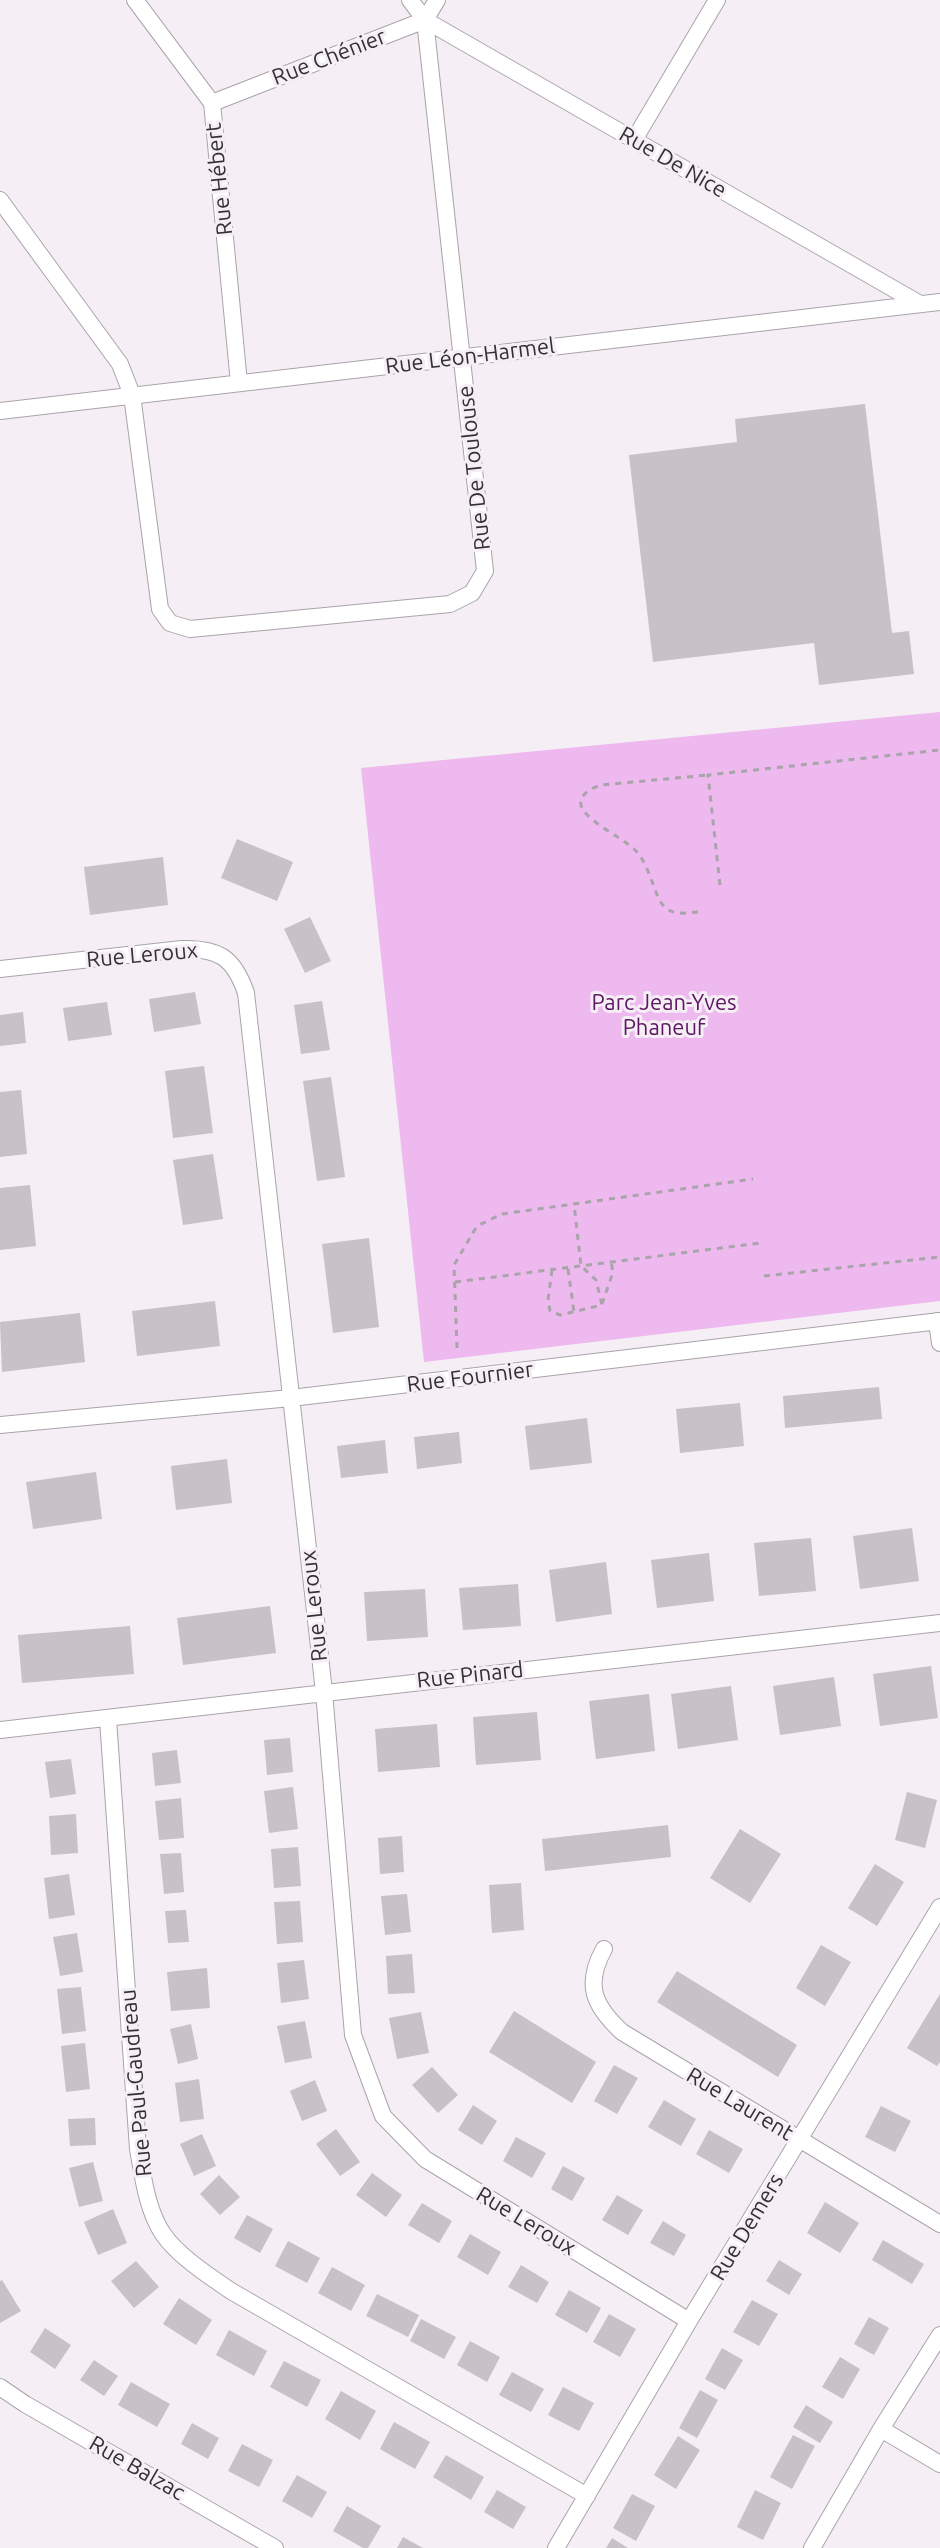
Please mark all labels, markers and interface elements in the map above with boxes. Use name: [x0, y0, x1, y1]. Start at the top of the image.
street label: Rue Chénier: [268, 23, 390, 91]
street label: Rue Hébert: [200, 121, 238, 237]
street label: Rue De Nice: [615, 121, 731, 203]
street label: Rue Léon-Harmel: [384, 333, 556, 379]
street label: Rue De Toulouse: [452, 384, 496, 552]
street label: Rue Leroux: [85, 937, 199, 973]
park label: Parc Jean-Yves Phaneuf: [591, 990, 737, 1042]
street label: Rue Fournier: [405, 1356, 535, 1398]
street label: Rue Leroux: [295, 1549, 333, 1663]
street label: Rue Pinard: [415, 1656, 525, 1694]
street label: Rue Paul-Gaudreau: [115, 1988, 157, 2178]
street label: Rue Laurent: [682, 2062, 798, 2146]
street label: Rue Demers: [705, 2169, 789, 2285]
street label: Rue Leroux: [471, 2181, 581, 2261]
street label: Rue Balzac: [84, 2430, 190, 2506]

